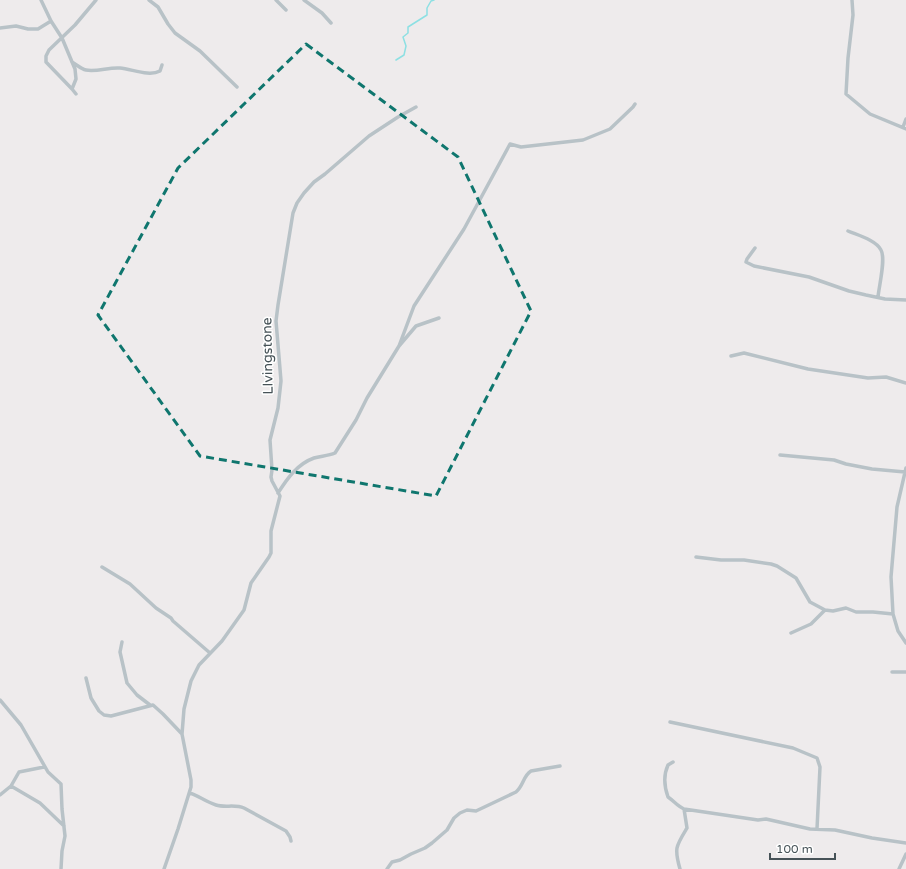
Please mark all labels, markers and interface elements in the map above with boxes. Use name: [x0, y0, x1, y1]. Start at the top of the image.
street label: LIvingstone: [258, 317, 277, 395]
scale bar: [770, 835, 835, 861]
text: 100 m: [776, 842, 813, 856]

